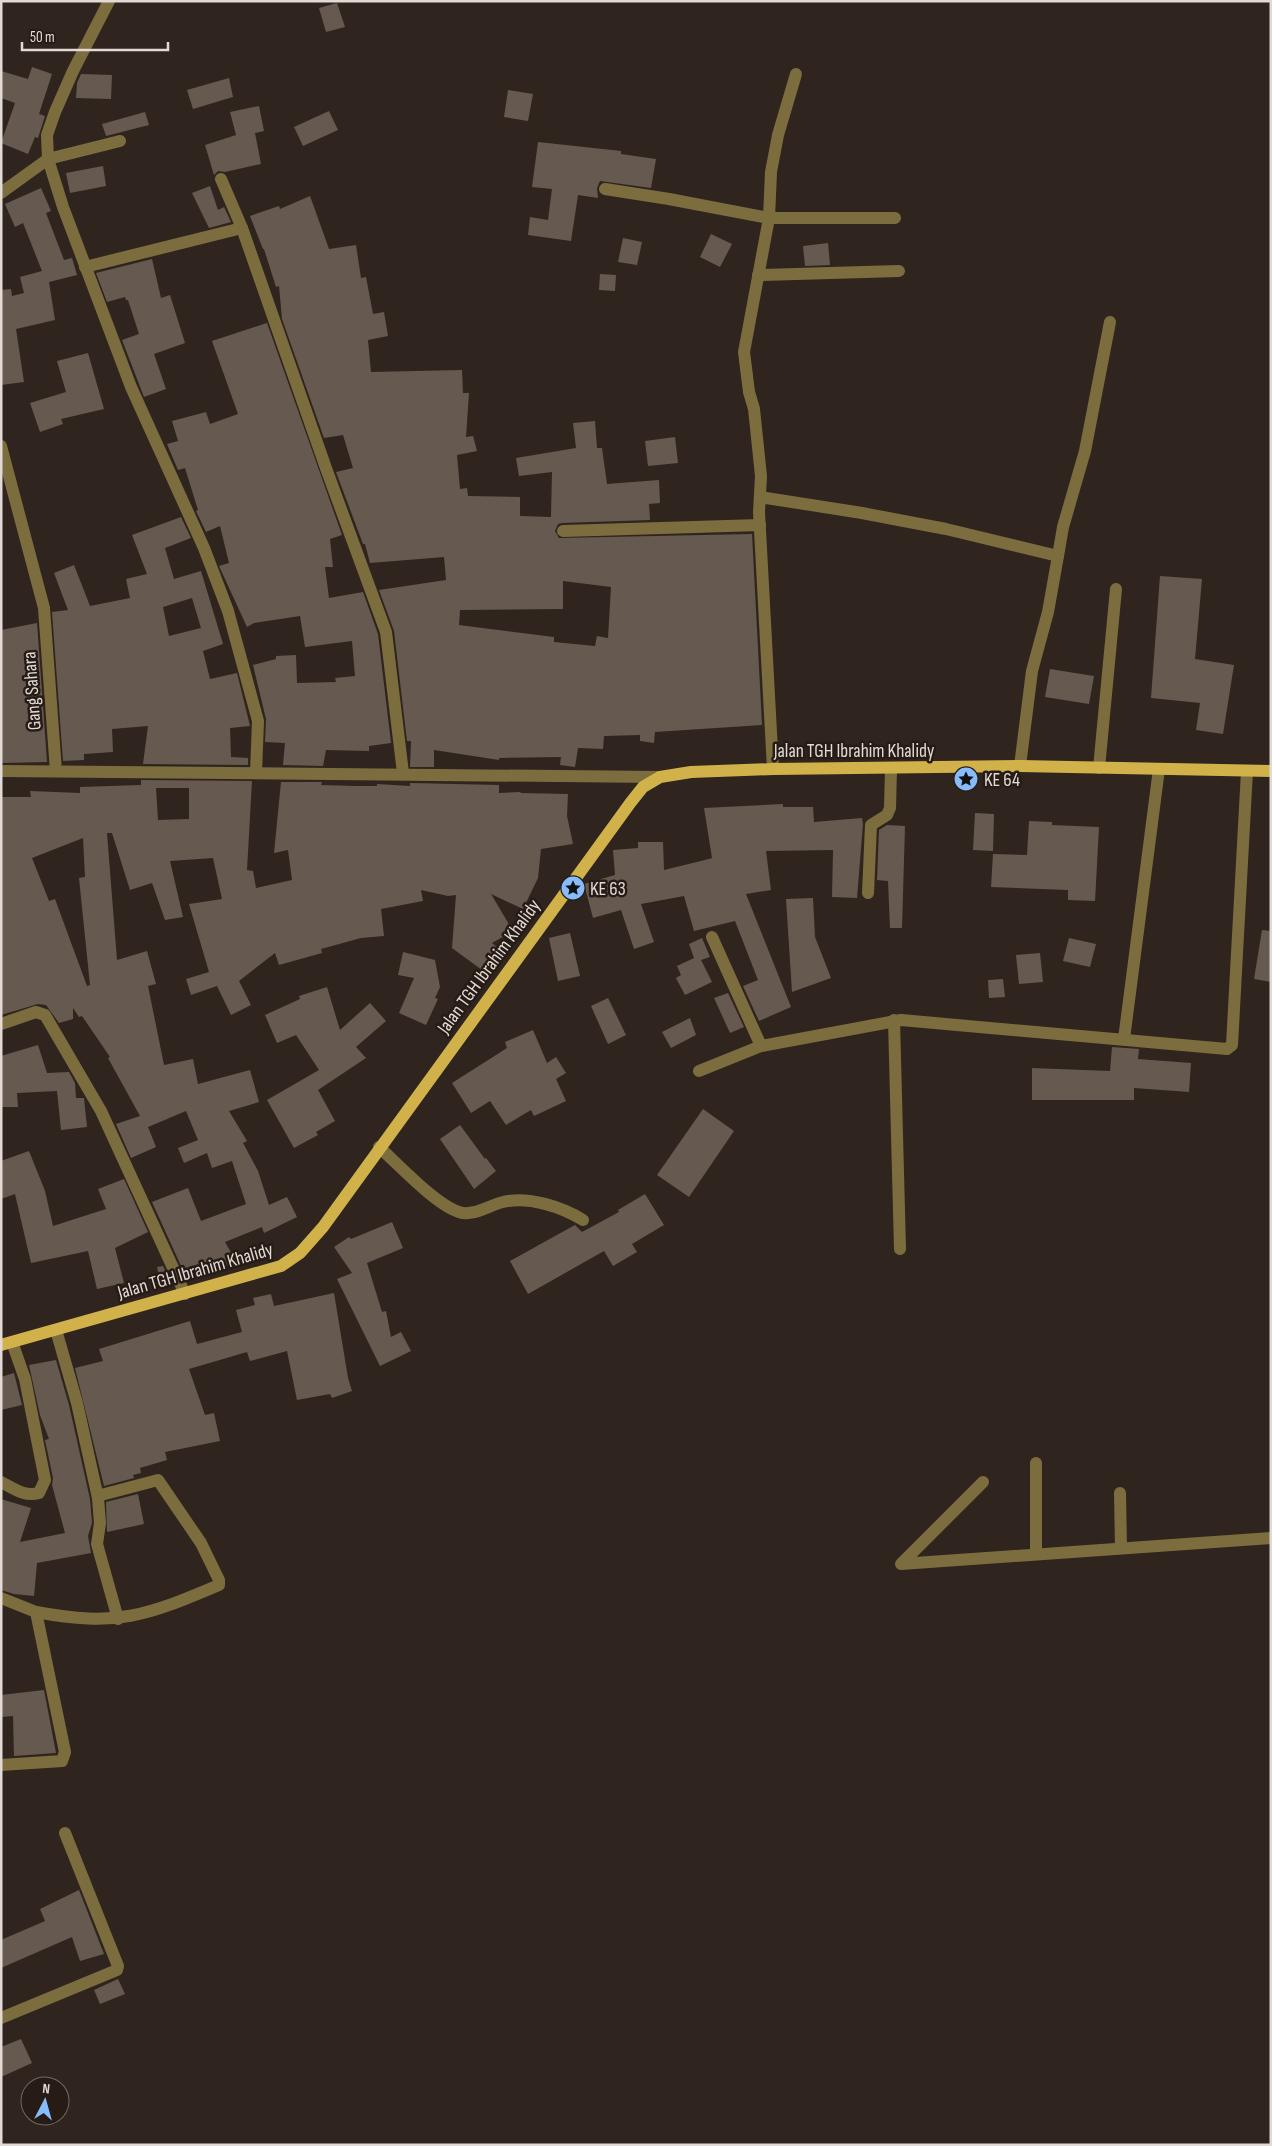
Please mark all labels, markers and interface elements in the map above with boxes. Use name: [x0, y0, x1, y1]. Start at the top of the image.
scale bar: [22, 20, 169, 52]
text: 50 m: [30, 28, 55, 47]
street label: Gang Sahara: [18, 651, 47, 731]
street label: Jalan TGH Ibrahim Khalidy: [773, 740, 935, 763]
place icon: KE 64: [953, 766, 979, 792]
place label: KE 64: [984, 769, 1020, 792]
place icon: KE 63: [560, 875, 586, 901]
place label: KE 63: [590, 878, 626, 901]
street label: Jalan TGH Ibrahim Khalidy: [432, 895, 546, 1039]
street label: Jalan TGH Ibrahim Khalidy: [114, 1238, 276, 1305]
north arrow: [20, 2076, 70, 2126]
text: N: [42, 2080, 51, 2097]

